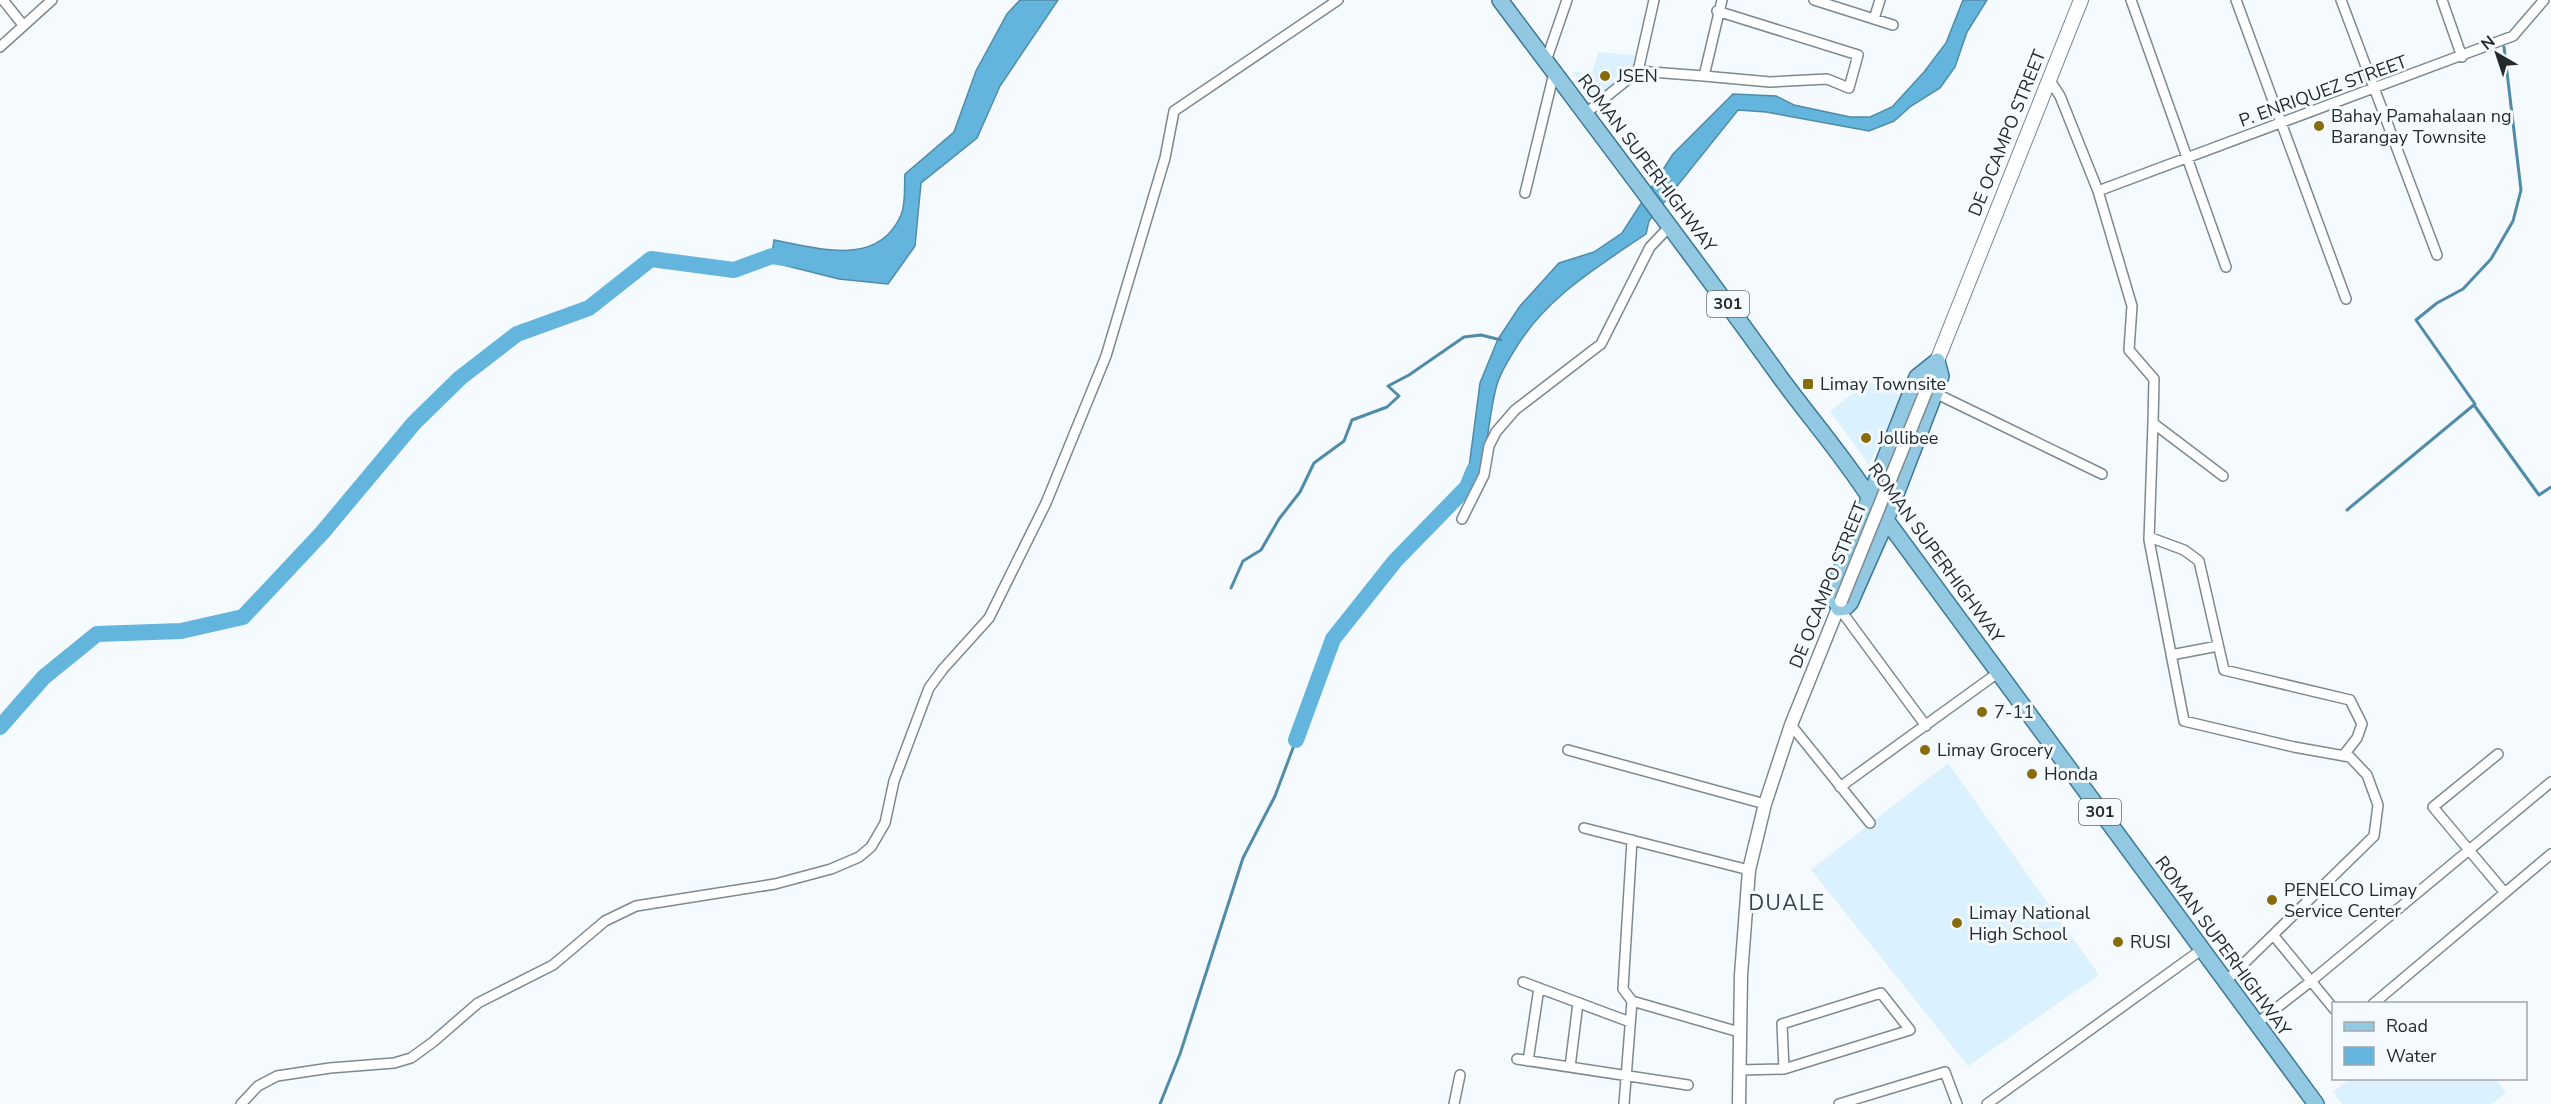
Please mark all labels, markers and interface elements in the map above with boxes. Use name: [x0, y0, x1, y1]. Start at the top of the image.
north arrow: [2467, 24, 2527, 84]
text: N: [2477, 31, 2500, 55]
street label: DE OCAMPO STREET: [1963, 46, 2051, 220]
street label: P. ENRIQUEZ STREET: [2235, 49, 2411, 133]
place label: JSEN: [1616, 64, 1658, 88]
street label: ROMAN SUPERHIGHWAY: [1572, 69, 1722, 257]
marker: JSEN: [1598, 69, 1612, 83]
place label: Bahay Pamahalaan ng Barangay Townsite: [2331, 104, 2512, 149]
marker: Bahay Pamahalaan ng Barangay Townsite: [2312, 119, 2326, 133]
road number: 301: [1707, 291, 1749, 317]
place label: Limay Townsite: [1820, 372, 1946, 396]
marker: Limay Townsite: [1801, 377, 1815, 391]
place label: Jollibee: [1877, 426, 1938, 450]
marker: Jollibee: [1859, 431, 1873, 445]
street label: ROMAN SUPERHIGHWAY: [1863, 458, 2010, 648]
street label: DE OCAMPO STREET: [1784, 498, 1872, 672]
place label: 7-11: [1994, 700, 2034, 724]
marker: 7-11: [1975, 705, 1989, 719]
place label: Limay Grocery: [1937, 738, 2054, 762]
marker: Limay Grocery: [1918, 743, 1932, 757]
place label: Honda: [2044, 762, 2098, 786]
marker: Honda: [2025, 767, 2039, 781]
road number: 301: [2079, 799, 2121, 825]
street label: ROMAN SUPERHIGHWAY: [2150, 851, 2297, 1041]
place label: PENELCO Limay Service Center: [2284, 878, 2418, 923]
district label: DUALE: [1748, 889, 1826, 917]
marker: PENELCO Limay Service Center: [2265, 893, 2279, 907]
place label: Limay National High School: [1969, 901, 2091, 946]
marker: Limay National High School: [1950, 916, 1964, 930]
place label: RUSI: [2130, 930, 2171, 954]
marker: RUSI: [2111, 935, 2125, 949]
legend: [2332, 1002, 2527, 1080]
text: Road: [2386, 1014, 2428, 1038]
text: Water: [2386, 1044, 2437, 1068]

